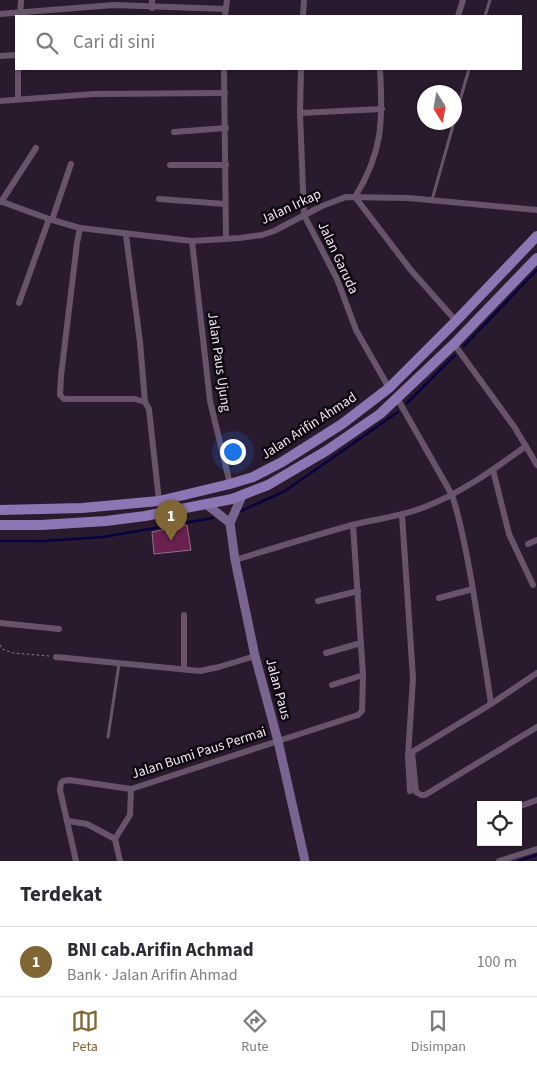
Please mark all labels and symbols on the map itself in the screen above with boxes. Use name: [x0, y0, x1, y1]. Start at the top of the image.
north arrow: [417, 85, 462, 130]
street label: Jalan Irkap: [257, 184, 325, 230]
street label: Jalan Garuda: [312, 218, 364, 298]
street label: Jalan Paus Ujung: [202, 311, 236, 413]
street label: Jalan Arifin Ahmad: [257, 388, 361, 464]
your location: [220, 439, 246, 465]
pin: 1: [155, 500, 187, 541]
street label: Jalan Paus: [260, 656, 296, 722]
street label: Jalan Bumi Paus Permai: [129, 722, 269, 784]

